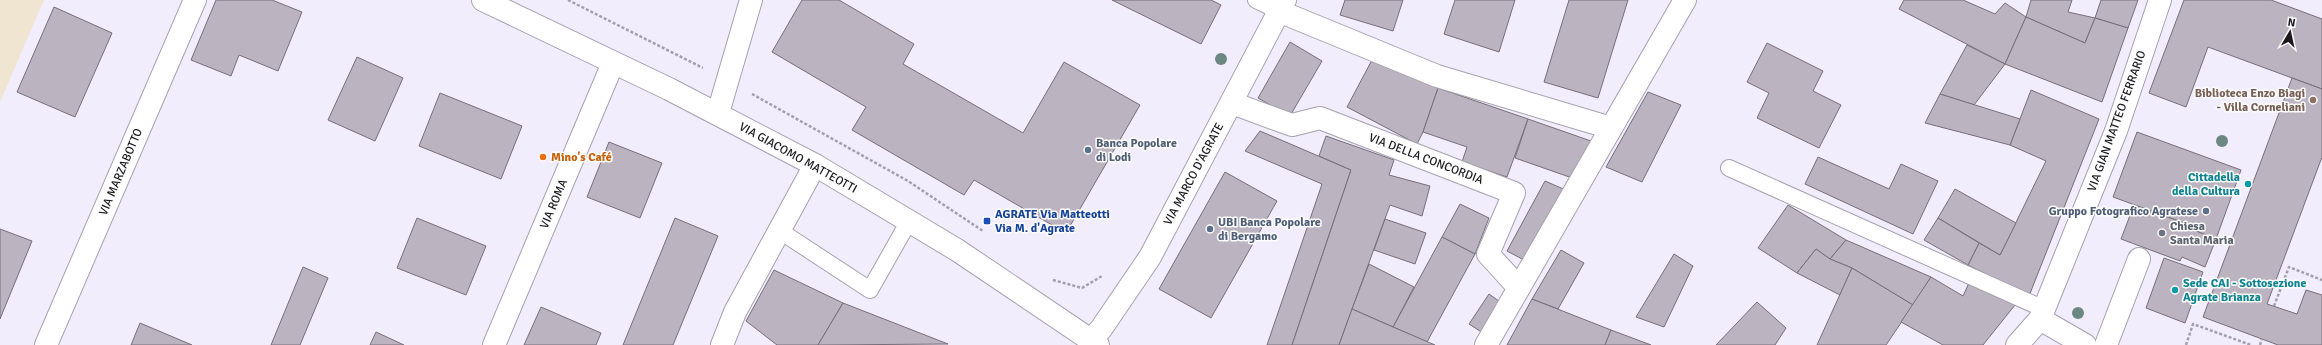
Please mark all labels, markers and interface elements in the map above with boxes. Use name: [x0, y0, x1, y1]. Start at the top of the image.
north arrow: [2270, 12, 2310, 52]
text: N: [2287, 16, 2296, 30]
street label: VIA GIAN MATTEO FERRARIO: [2084, 48, 2150, 194]
place label: Biblioteca Enzo Biagi - Villa Corneliani: [2195, 86, 2305, 115]
marker: Biblioteca Enzo Biagi - Villa Corneliani: [2308, 95, 2318, 105]
street label: VIA GIACOMO MATTEOTTI: [736, 119, 860, 197]
street label: VIA MARCO D'AGRATE: [1161, 120, 1227, 228]
street label: VIA MARZABOTTO: [96, 126, 146, 218]
street label: VIA DELLA CONCORDIA: [1367, 130, 1486, 188]
place label: Banca Popolare di Lodi: [1096, 136, 1177, 165]
marker: Banca Popolare di Lodi: [1083, 145, 1093, 155]
place label: Mino's Café: [551, 150, 612, 165]
marker: Mino's Café: [538, 152, 548, 162]
place label: Cittadella della Cultura: [2172, 170, 2240, 199]
street label: VIA ROMA: [537, 176, 571, 231]
marker: Cittadella della Cultura: [2243, 179, 2253, 189]
place label: Gruppo Fotografico Agratese: [2049, 204, 2198, 219]
marker: Gruppo Fotografico Agratese: [2201, 206, 2211, 216]
place label: AGRATE Via Matteotti Via M. d'Agrate: [995, 207, 1110, 236]
place label: UBI Banca Popolare di Bergamo: [1218, 215, 1321, 244]
marker: AGRATE Via Matteotti Via M. d'Agrate: [982, 216, 992, 226]
place label: Chiesa Santa Maria: [2170, 219, 2234, 248]
marker: UBI Banca Popolare di Bergamo: [1205, 224, 1215, 234]
marker: Chiesa Santa Maria: [2157, 228, 2167, 238]
place label: Sede CAI - Sottosezione Agrate Brianza: [2183, 276, 2306, 305]
marker: Sede CAI - Sottosezione Agrate Brianza: [2170, 285, 2180, 295]

